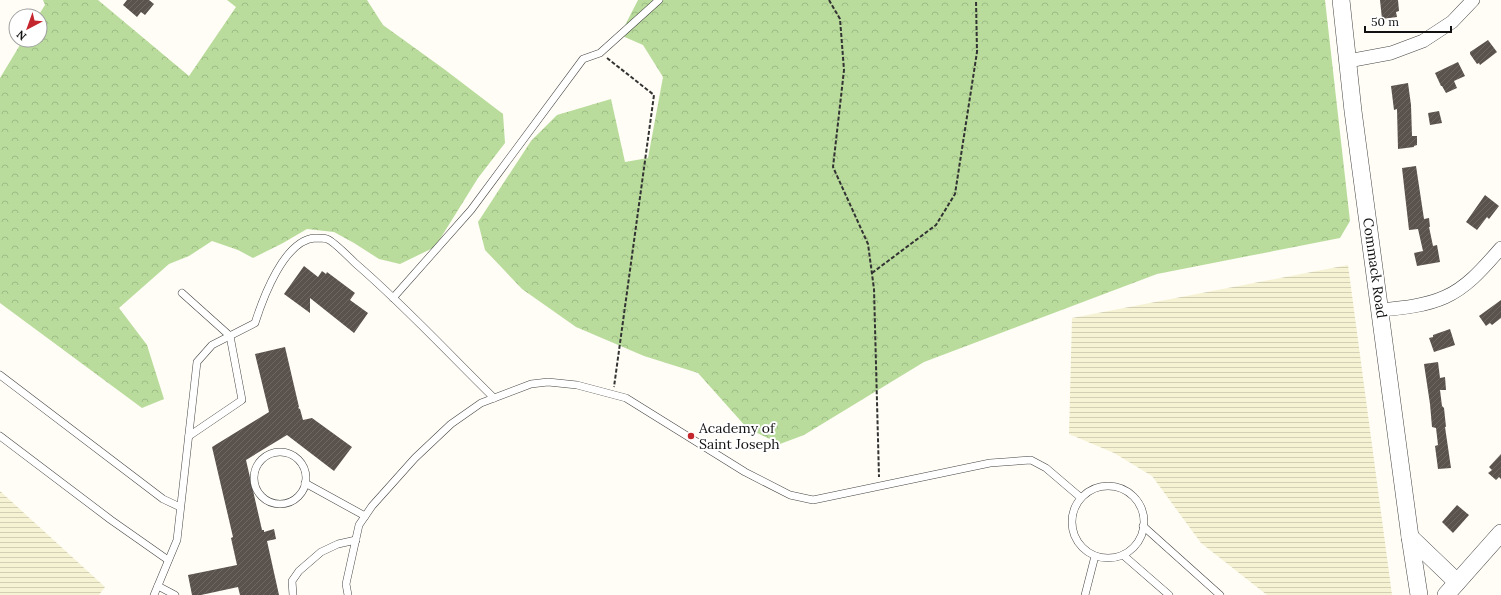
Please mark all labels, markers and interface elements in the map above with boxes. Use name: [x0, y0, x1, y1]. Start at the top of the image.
north arrow: [8, 8, 48, 48]
scale bar: [1365, 8, 1451, 34]
text: 50 m: [1371, 14, 1399, 29]
text: N: [13, 27, 29, 44]
street label: Commack Road: [1359, 217, 1391, 319]
place label: Academy of Saint Joseph: [698, 419, 780, 453]
marker: Academy of Saint Joseph: [686, 431, 696, 441]

